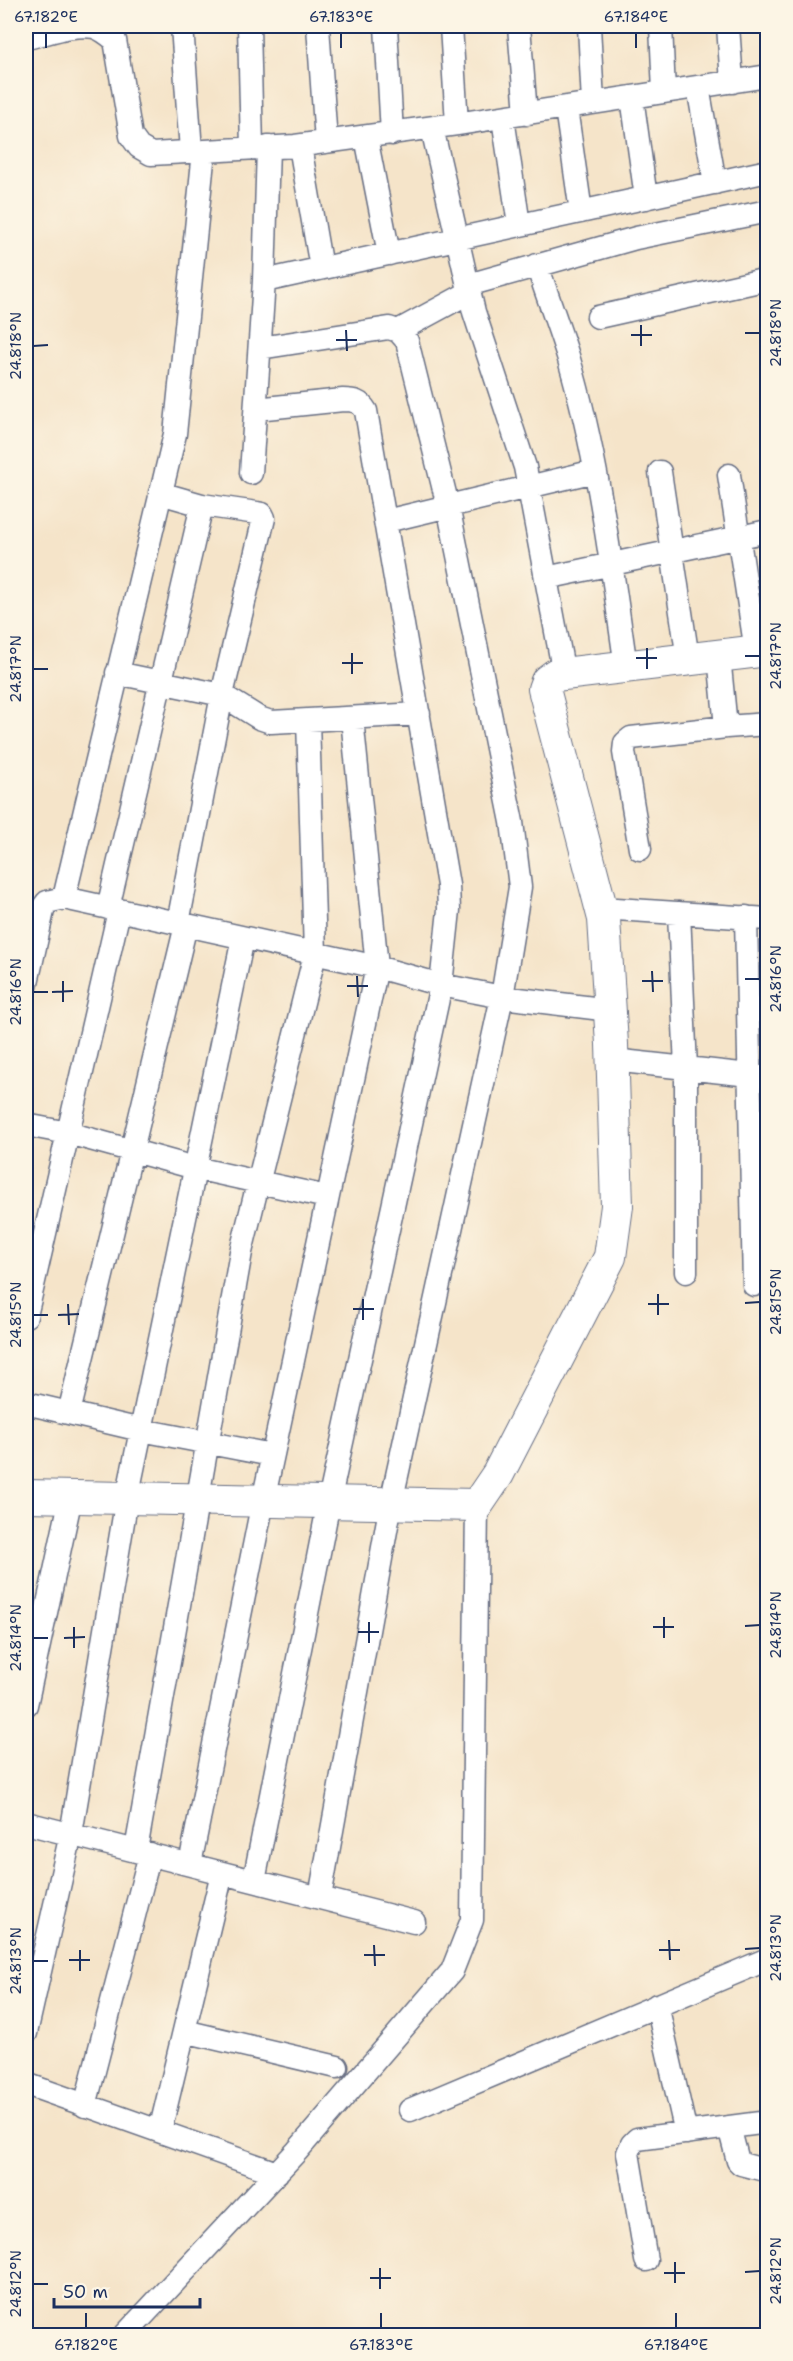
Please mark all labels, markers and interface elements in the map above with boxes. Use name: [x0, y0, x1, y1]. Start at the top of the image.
text: 67.182°E: [14, 7, 78, 27]
text: 67.183°E: [309, 7, 373, 27]
text: 67.184°E: [604, 7, 668, 27]
text: 24.818°N: [766, 299, 786, 367]
text: 24.818°N: [6, 312, 26, 380]
text: 24.817°N: [766, 622, 786, 690]
text: 24.817°N: [6, 635, 26, 703]
text: 24.816°N: [766, 945, 786, 1013]
text: 24.816°N: [6, 958, 26, 1026]
text: 24.815°N: [766, 1268, 786, 1336]
text: 24.815°N: [6, 1281, 26, 1349]
text: 24.814°N: [766, 1591, 786, 1659]
text: 24.814°N: [6, 1604, 26, 1672]
text: 24.813°N: [766, 1914, 786, 1982]
text: 24.813°N: [6, 1927, 26, 1995]
text: 24.812°N: [766, 2237, 786, 2305]
text: 24.812°N: [6, 2250, 26, 2318]
scale bar: [54, 2271, 200, 2309]
text: 50 m: [63, 2280, 108, 2304]
text: 67.182°E: [54, 2335, 118, 2355]
text: 67.183°E: [349, 2335, 413, 2355]
text: 67.184°E: [644, 2335, 708, 2355]

